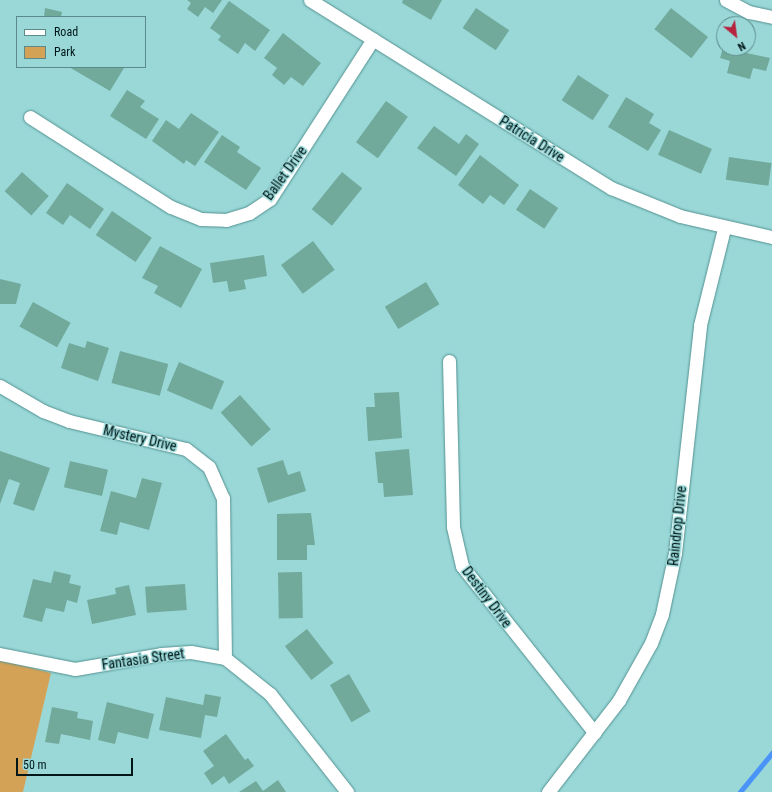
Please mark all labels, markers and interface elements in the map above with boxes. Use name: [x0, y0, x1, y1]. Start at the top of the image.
legend: [16, 16, 146, 68]
north arrow: [716, 16, 756, 56]
text: Road: [54, 25, 78, 39]
text: N: [735, 39, 748, 53]
text: Park: [54, 45, 75, 59]
street label: Patricia Drive: [496, 112, 568, 166]
street label: Ballet Drive: [260, 143, 310, 203]
street label: Mystery Drive: [102, 421, 178, 455]
street label: Raindrop Drive: [664, 485, 690, 567]
street label: Destiny Drive: [459, 563, 515, 631]
street label: Fantasia Street: [101, 645, 185, 673]
scale bar: [18, 750, 135, 776]
text: 50 m: [23, 758, 47, 772]

